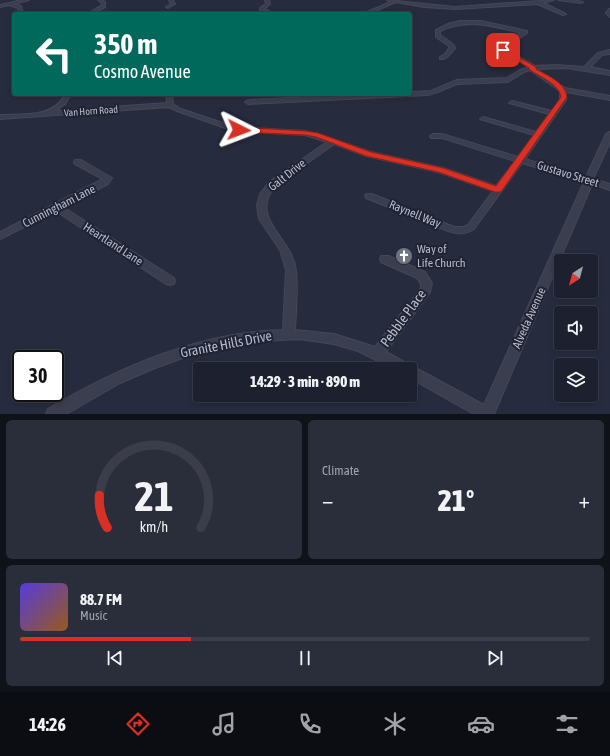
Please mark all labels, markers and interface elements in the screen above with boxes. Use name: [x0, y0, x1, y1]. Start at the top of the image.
icon: left: [28, 28, 80, 80]
text: 350 m: [94, 28, 157, 60]
pin: [486, 33, 520, 67]
icon: arrive: [492, 39, 514, 61]
text: Cosmo Avenue: [94, 61, 191, 82]
street label: Van Horn Road: [64, 104, 119, 118]
position arrow: [218, 109, 260, 151]
street label: Galt Drive: [266, 156, 308, 194]
street label: Gustavo Street: [535, 158, 601, 190]
street label: Cunningham Lane: [20, 182, 98, 230]
street label: Raynell Way: [387, 197, 443, 231]
street label: Heartland Lane: [81, 220, 145, 268]
place label: Way of Life Church: [417, 242, 466, 270]
church icon: Way of Life Church: [394, 246, 414, 266]
north arrow: [554, 254, 598, 298]
map controls: [554, 254, 598, 402]
street label: Alveda Avenue: [509, 285, 549, 351]
street label: Pebble Place: [377, 286, 429, 350]
button: sound: [554, 306, 598, 350]
street label: Granite Hills Drive: [179, 327, 273, 361]
speed limit sign: 30: [12, 350, 64, 402]
button: layers: [554, 358, 598, 402]
text: 14:29 · 3 min · 890 m: [250, 373, 360, 390]
text: Climate: [322, 463, 359, 478]
text: 21: [134, 471, 174, 519]
text: 21°: [438, 483, 474, 517]
text: −: [322, 487, 333, 513]
text: +: [579, 487, 590, 513]
text: km/h: [140, 518, 168, 534]
text: 88.7 FM: [80, 591, 122, 608]
text: Music: [80, 608, 107, 623]
icon: previous: [104, 647, 126, 669]
icon: pause: [294, 647, 316, 669]
icon: next: [484, 647, 506, 669]
icon: directions: [124, 710, 152, 738]
icon: music: [210, 710, 238, 738]
icon: phone: [296, 710, 324, 738]
icon: climate: [381, 710, 409, 738]
icon: car: [467, 710, 495, 738]
icon: filters: [553, 710, 581, 738]
text: 14:26: [29, 714, 66, 735]

